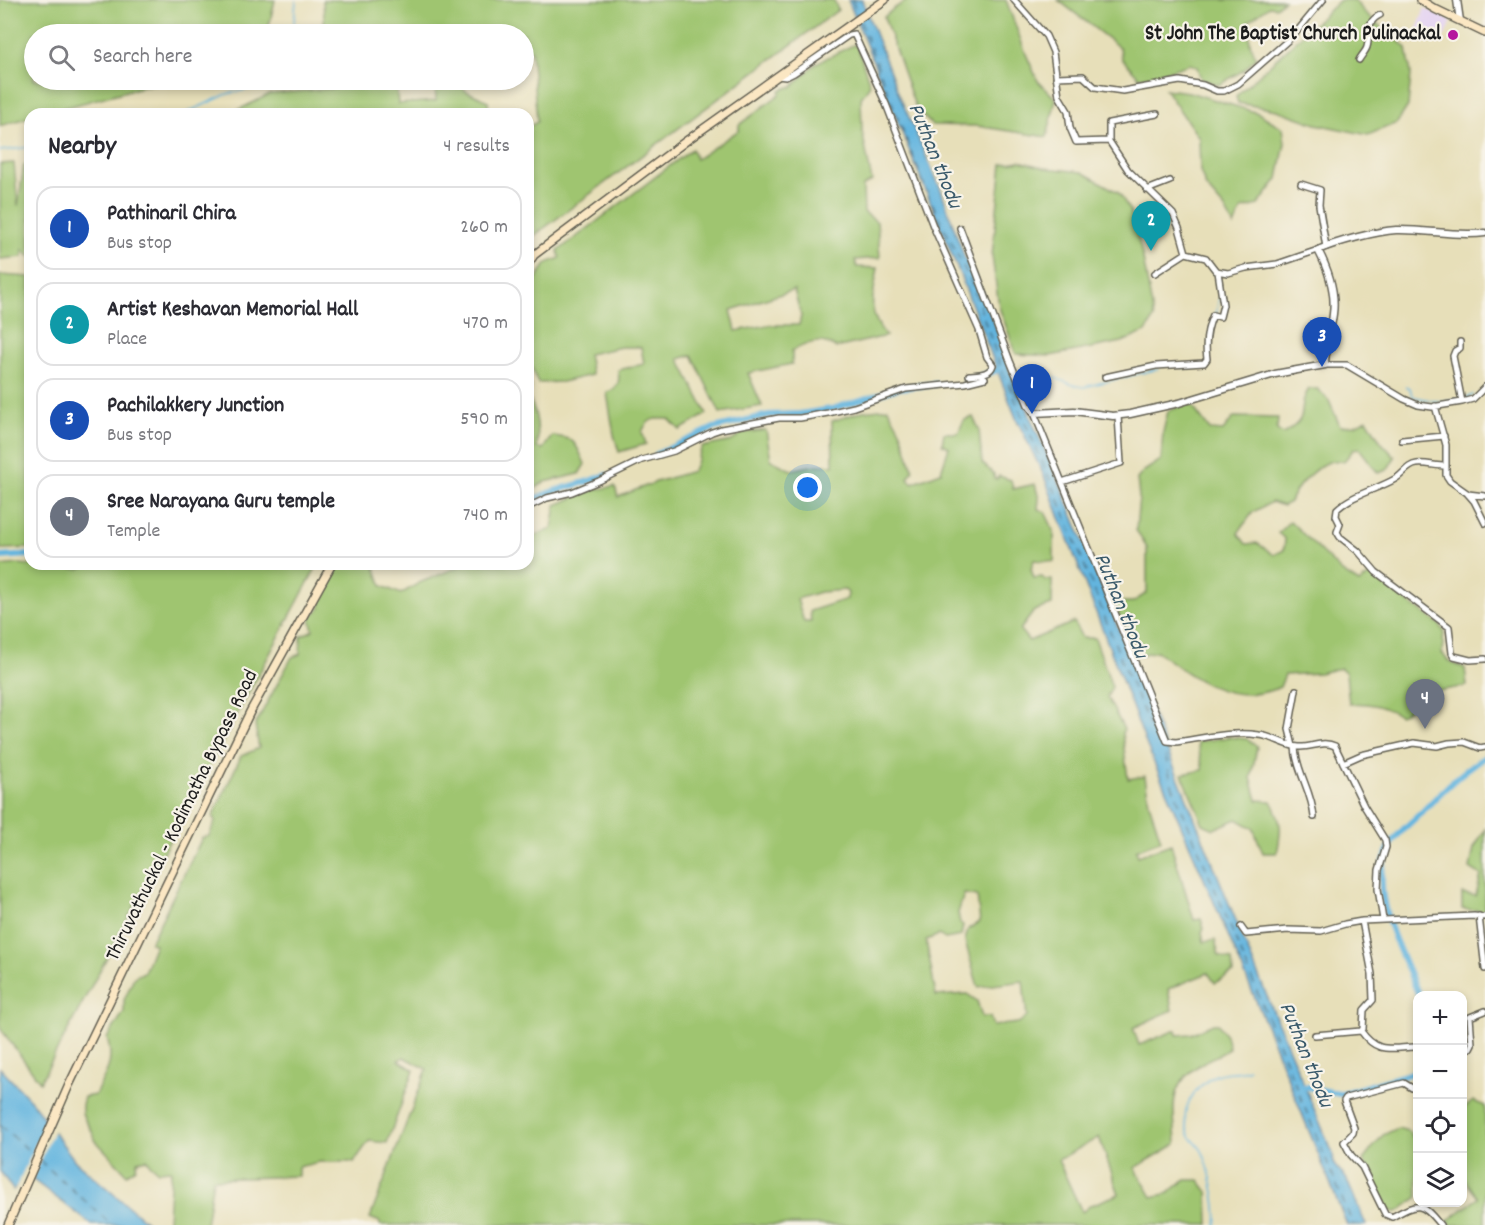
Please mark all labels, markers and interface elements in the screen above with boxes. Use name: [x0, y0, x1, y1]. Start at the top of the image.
place label: St John The Baptist Church Pulinackal: [1145, 20, 1442, 50]
search box: [24, 24, 534, 90]
marker: St John The Baptist Church Pulinackal: [1446, 28, 1460, 42]
icon: search: [45, 41, 78, 74]
text: Search here: [93, 42, 192, 73]
water label: Puthan thodu: [899, 99, 970, 215]
text: Nearby: [48, 129, 116, 166]
text: 4 results: [443, 133, 510, 161]
text: Pathinaril Chira: [107, 199, 236, 230]
pin: 2: [1132, 202, 1170, 251]
text: 1: [67, 214, 72, 242]
text: 260 m: [460, 214, 508, 242]
text: Bus stop: [107, 230, 172, 258]
text: Artist Keshavan Memorial Hall: [107, 295, 358, 326]
text: 2: [65, 310, 74, 338]
text: 470 m: [463, 310, 508, 338]
pin: 3: [1302, 318, 1342, 367]
text: Place: [107, 326, 147, 354]
pin: 1: [1012, 364, 1052, 414]
text: Pachilakkery Junction: [107, 391, 284, 422]
text: 3: [65, 406, 74, 434]
text: 590 m: [460, 406, 508, 434]
text: Bus stop: [107, 422, 172, 450]
your location: [793, 473, 822, 502]
text: Sree Narayana Guru temple: [107, 487, 335, 518]
text: 4: [65, 502, 74, 530]
text: 740 m: [463, 502, 508, 530]
text: Temple: [107, 518, 160, 546]
water label: Puthan thodu: [1085, 549, 1156, 665]
street label: Thiruvathuckal - Kodimatha Bypass Road: [99, 665, 267, 967]
pin: 4: [1406, 680, 1444, 729]
map controls: [1413, 991, 1467, 1207]
button: +: [1413, 991, 1467, 1045]
water label: Puthan thodu: [1270, 998, 1341, 1114]
button: −: [1413, 1045, 1467, 1099]
button: locate: [1413, 1099, 1467, 1153]
button: layers: [1413, 1153, 1467, 1207]

